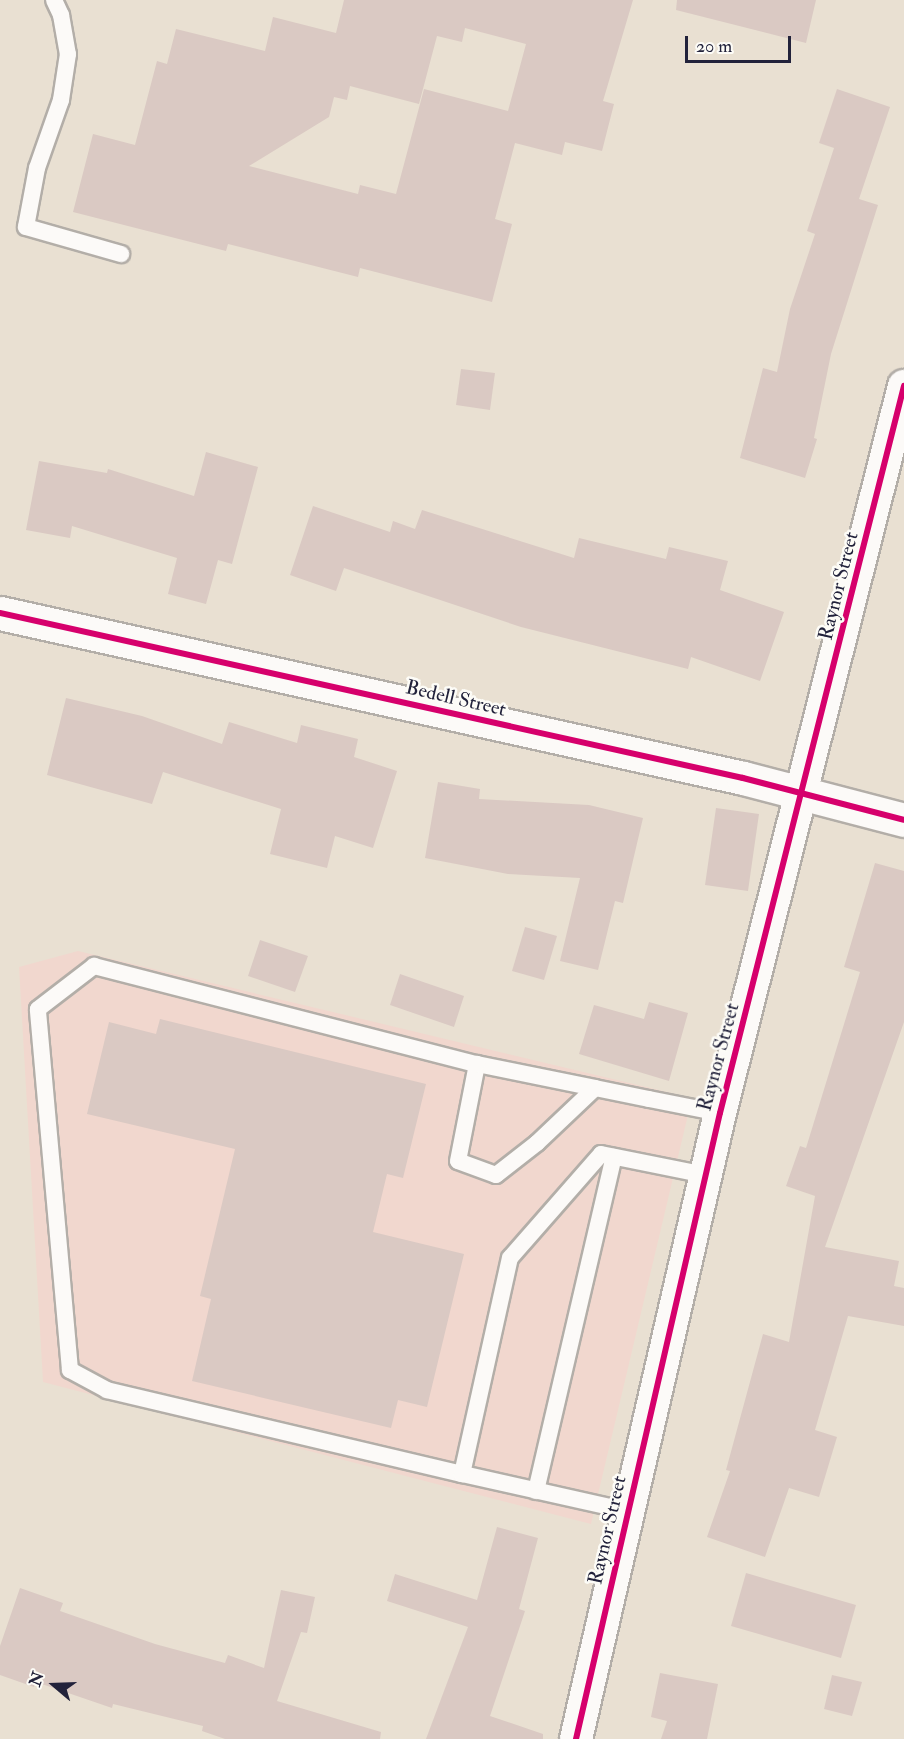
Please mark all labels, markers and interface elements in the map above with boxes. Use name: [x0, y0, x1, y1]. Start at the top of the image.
scale bar: [688, 24, 794, 62]
text: 20 m: [696, 35, 732, 58]
street label: Raynor Street: [813, 529, 863, 643]
street label: Bedell Street: [403, 675, 509, 721]
street label: Raynor Street: [692, 1000, 744, 1114]
street label: Raynor Street: [583, 1473, 631, 1587]
north arrow: [24, 1655, 84, 1715]
text: N: [25, 1669, 49, 1689]

